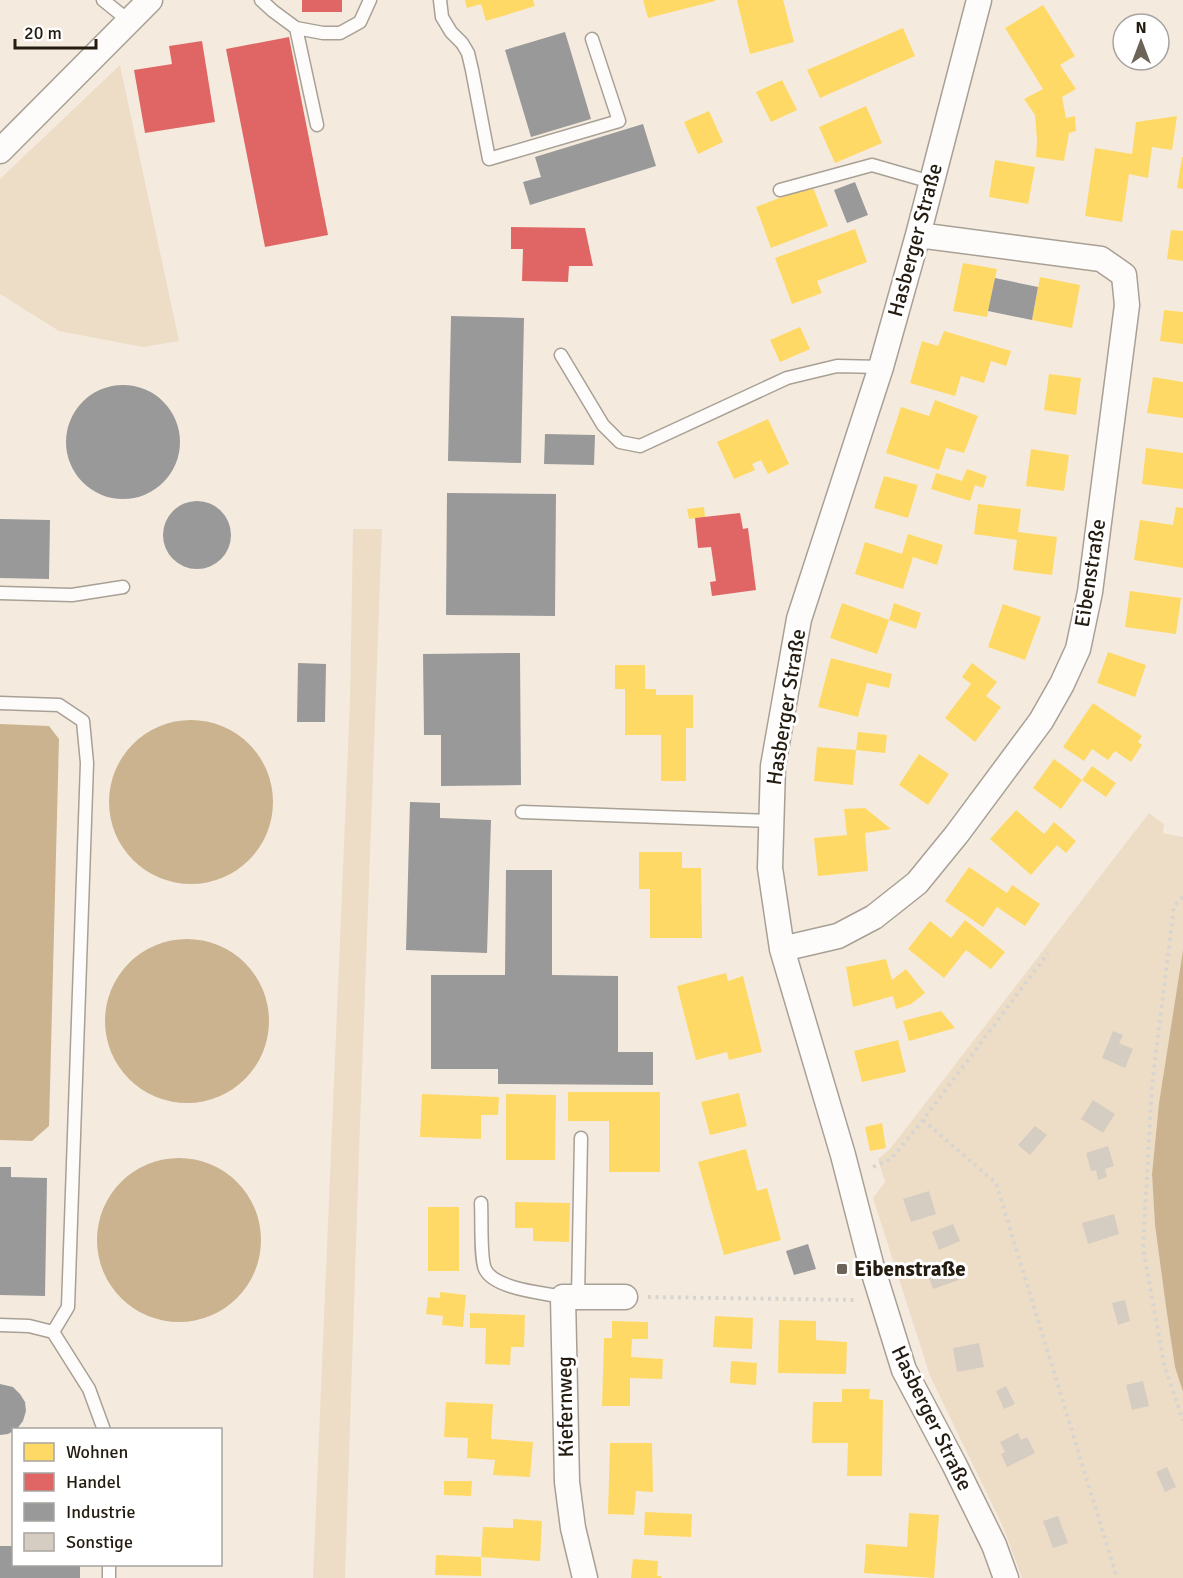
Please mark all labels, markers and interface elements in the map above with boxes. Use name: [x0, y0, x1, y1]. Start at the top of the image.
scale bar: [15, 12, 96, 50]
north arrow: [1111, 12, 1171, 72]
text: N: [1135, 18, 1147, 38]
text: 20 m: [24, 22, 62, 44]
street label: Hasberger Straße: [882, 160, 948, 320]
street label: Eibenstraße: [1069, 517, 1111, 629]
street label: Hasberger Straße: [761, 627, 811, 787]
place label: Eibenstraße: [854, 1256, 966, 1282]
marker: Eibenstraße: [835, 1262, 849, 1276]
street label: Hasberger Straße: [886, 1341, 978, 1495]
street label: Kiefernweg: [551, 1356, 579, 1458]
legend: [12, 1428, 222, 1566]
text: Wohnen: [66, 1441, 128, 1463]
text: Handel: [66, 1471, 121, 1493]
text: Industrie: [66, 1501, 136, 1523]
text: Sonstige: [66, 1531, 133, 1553]

